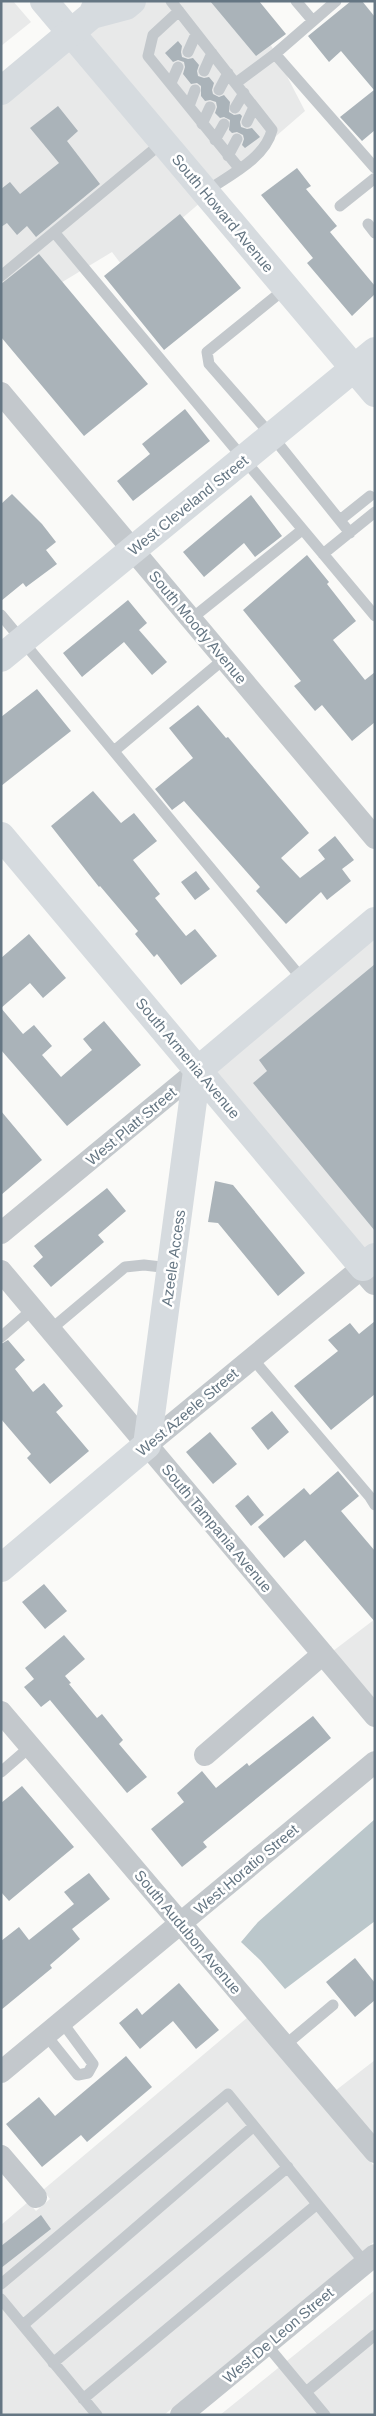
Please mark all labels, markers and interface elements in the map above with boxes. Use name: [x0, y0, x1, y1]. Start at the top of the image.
street label: South Howard Avenue: [169, 150, 277, 276]
street label: West Cleveland Street: [125, 451, 252, 558]
street label: South Moody Avenue: [146, 567, 250, 687]
street label: South Armenia Avenue: [133, 994, 243, 1122]
street label: West Platt Street: [83, 1083, 180, 1169]
street label: Azeele Access: [158, 1209, 188, 1307]
street label: West Azeele Street: [133, 1364, 242, 1459]
street label: South Tampania Avenue: [158, 1460, 276, 1596]
street label: West Horatio Street: [191, 1820, 302, 1917]
street label: South Audubon Avenue: [131, 1867, 245, 1997]
street label: West De Leon Street: [219, 2283, 337, 2386]

